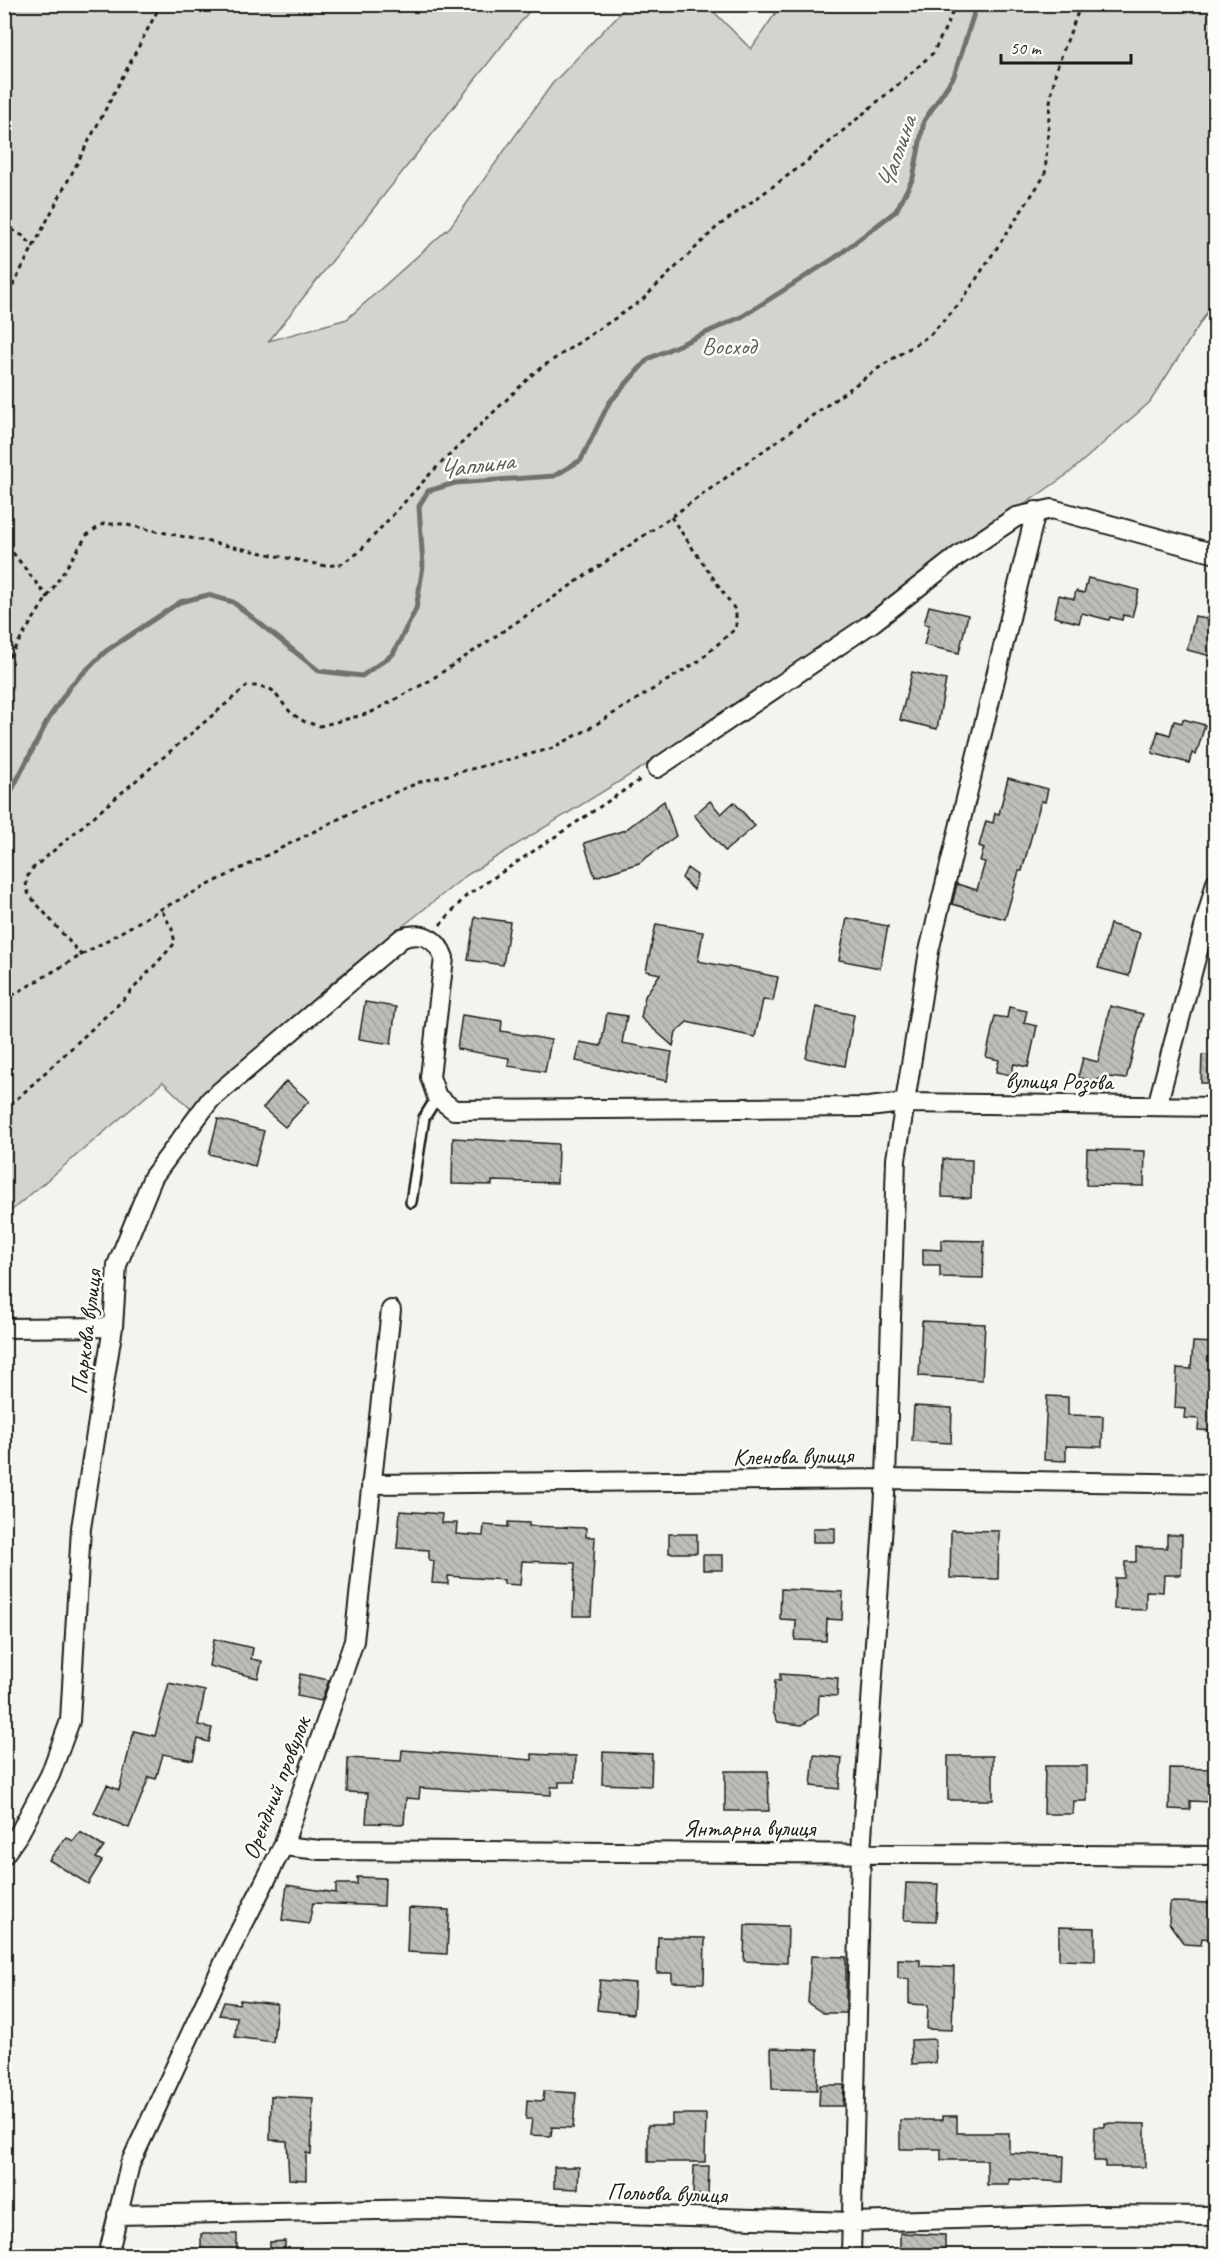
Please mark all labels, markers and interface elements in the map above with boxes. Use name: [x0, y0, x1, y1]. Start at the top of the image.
scale bar: [1001, 27, 1132, 65]
text: 50 m: [1010, 37, 1043, 59]
water label: Чаплина: [868, 109, 925, 194]
park label: Восход: [702, 331, 759, 361]
water label: Чаплина: [436, 444, 519, 486]
street label: вулиця Розова: [1005, 1065, 1115, 1098]
street label: Паркова вулиця: [63, 1266, 109, 1396]
street label: Кленова вулиця: [733, 1440, 855, 1472]
street label: Орендний провулок: [235, 1710, 318, 1864]
street label: Янтарна вулиця: [683, 1813, 816, 1843]
street label: Польова вулиця: [607, 2176, 729, 2210]

